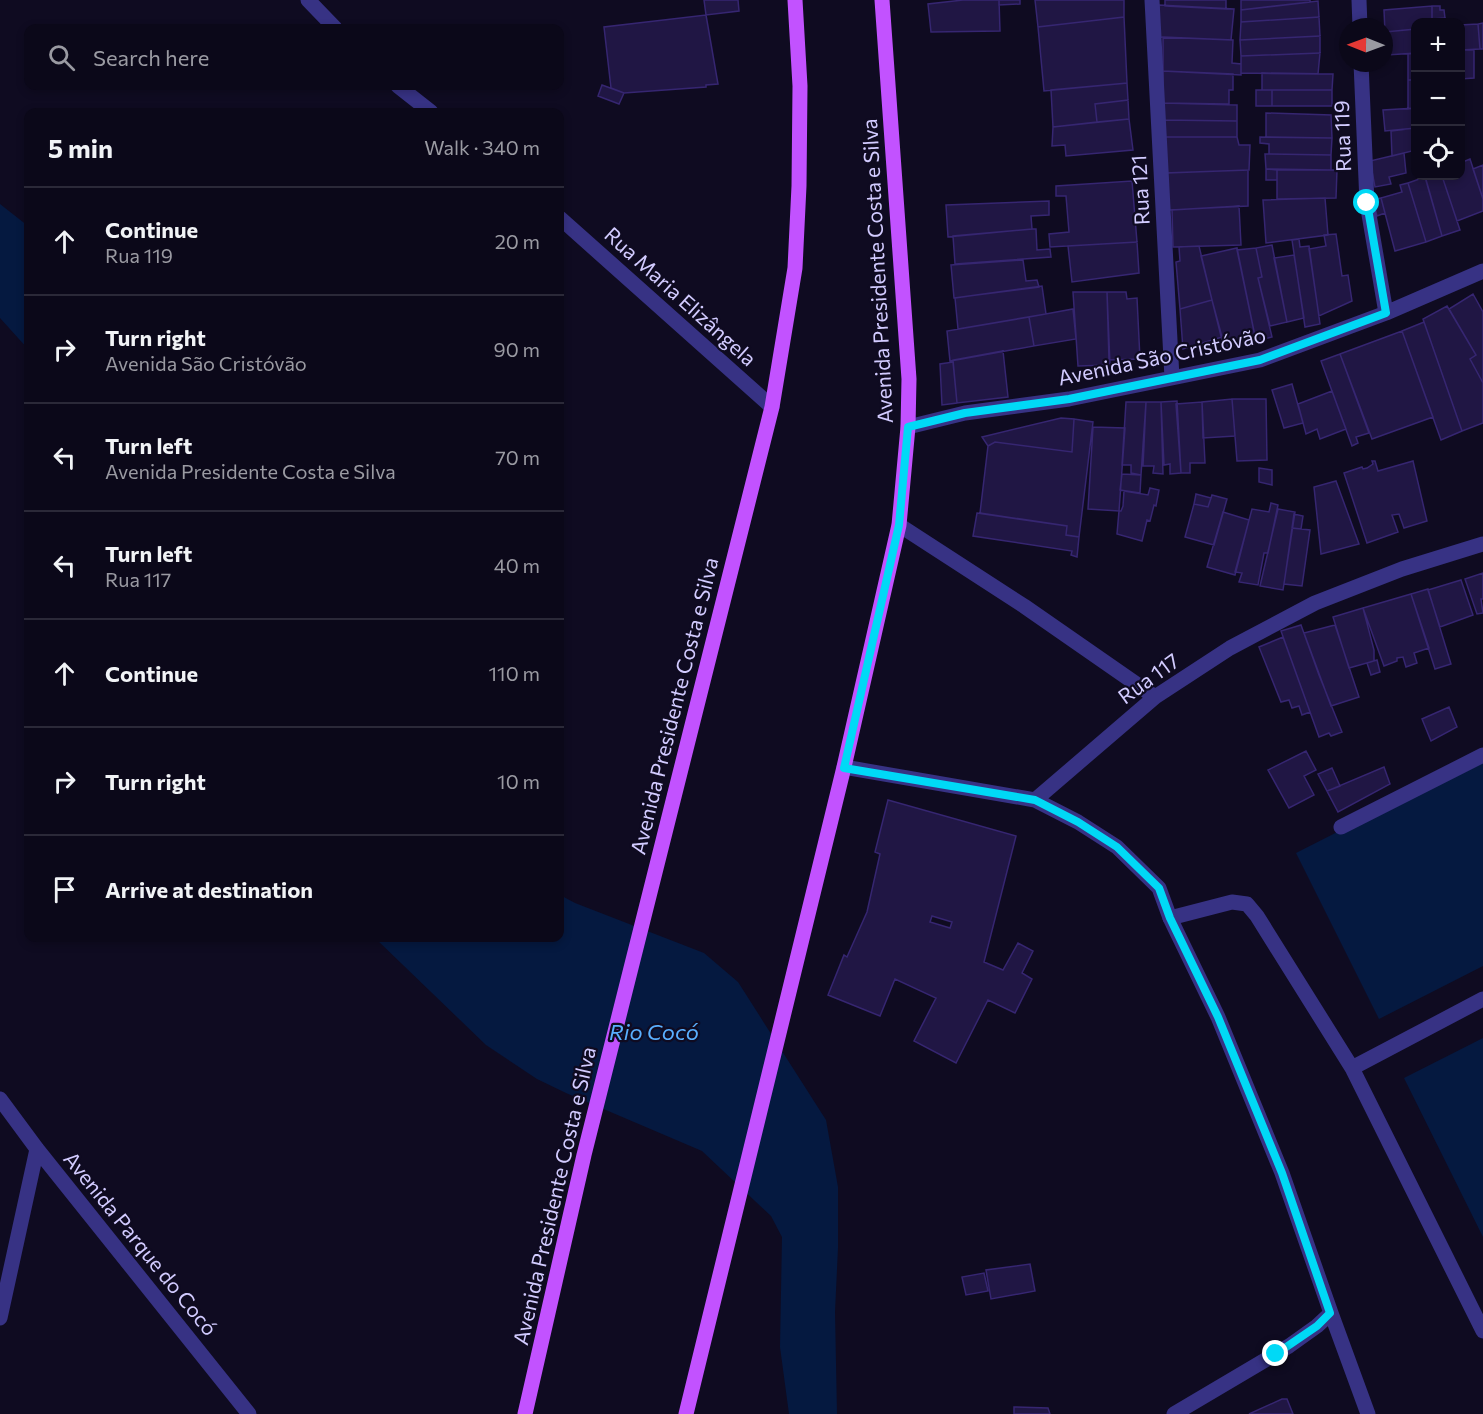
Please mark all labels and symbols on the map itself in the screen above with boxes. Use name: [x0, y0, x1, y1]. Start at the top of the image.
north arrow: [1339, 18, 1393, 72]
street label: Rua 119: [1328, 100, 1355, 172]
street label: Avenida Presidente Costa e Silva: [856, 118, 897, 424]
street label: Rua 121: [1125, 154, 1154, 226]
route start: [1353, 189, 1379, 215]
street label: Rua Maria Elizângela: [600, 221, 762, 371]
street label: Avenida São Cristóvão: [1055, 321, 1268, 390]
street label: Avenida Presidente Costa e Silva: [624, 554, 723, 857]
street label: Rua 117: [1113, 647, 1184, 708]
water label: Rio Cocó: [609, 1018, 699, 1045]
street label: Avenida Presidente Costa e Silva: [507, 1044, 600, 1347]
street label: Avenida Parque do Cocó: [59, 1146, 223, 1340]
route end: [1262, 1340, 1288, 1366]

